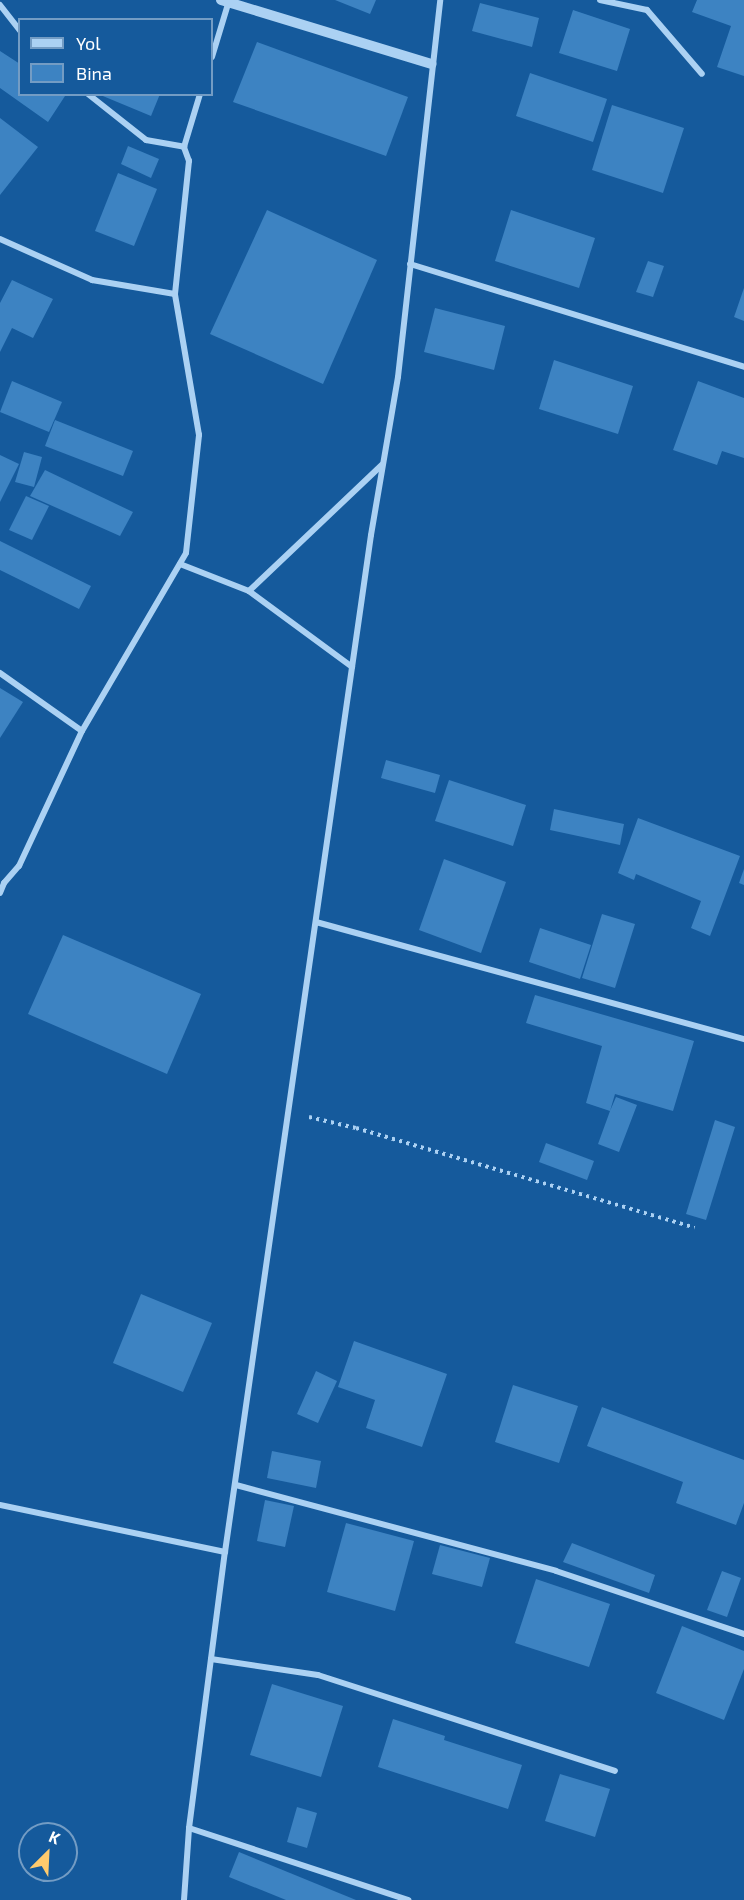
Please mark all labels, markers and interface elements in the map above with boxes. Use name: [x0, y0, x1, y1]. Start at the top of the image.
legend: [18, 18, 213, 96]
text: Yol: [76, 32, 101, 54]
text: Bina: [76, 62, 112, 84]
north arrow: [18, 1822, 78, 1882]
text: K: [46, 1826, 63, 1848]

